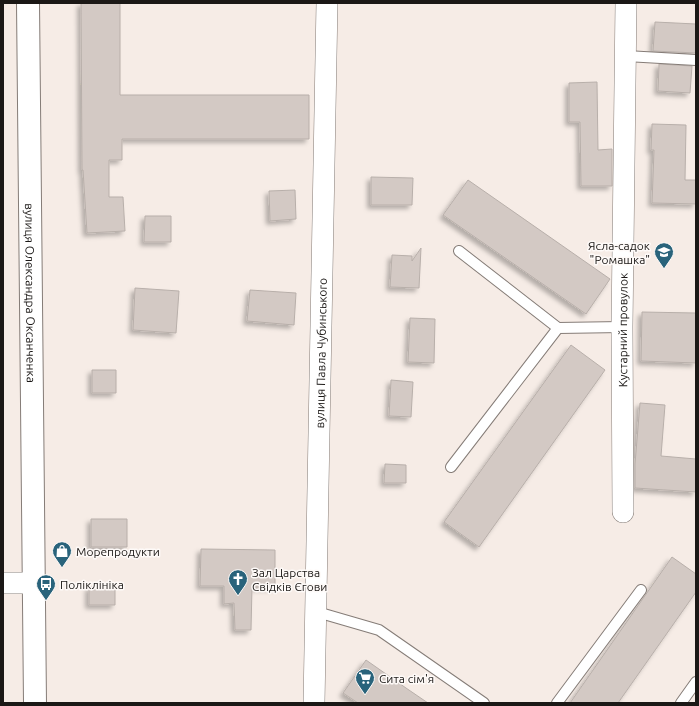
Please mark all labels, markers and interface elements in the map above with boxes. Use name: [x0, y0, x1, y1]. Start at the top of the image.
street label: вулиця Олександра Оксанченка: [24, 203, 38, 383]
place label: Ясла-садок "Ромашка": [588, 239, 650, 266]
school or university icon: Ясла-садок "Ромашка": [653, 241, 675, 269]
street label: Кустарний провулок: [615, 273, 629, 387]
street label: вулиця Павла Чубинського: [313, 278, 328, 428]
shop icon: Морепродукти: [51, 540, 73, 568]
place label: Морепродукти: [76, 545, 160, 558]
place label: Зал Царства Cвідків Єгови: [252, 566, 327, 593]
church icon: Зал Царства Cвідків Єгови: [227, 568, 249, 596]
bus stop icon: Поліклініка: [35, 573, 57, 601]
place label: Поліклініка: [60, 578, 124, 591]
supermarket icon: Сита сім'я: [354, 667, 376, 695]
place label: Сита сім'я: [379, 672, 434, 685]

